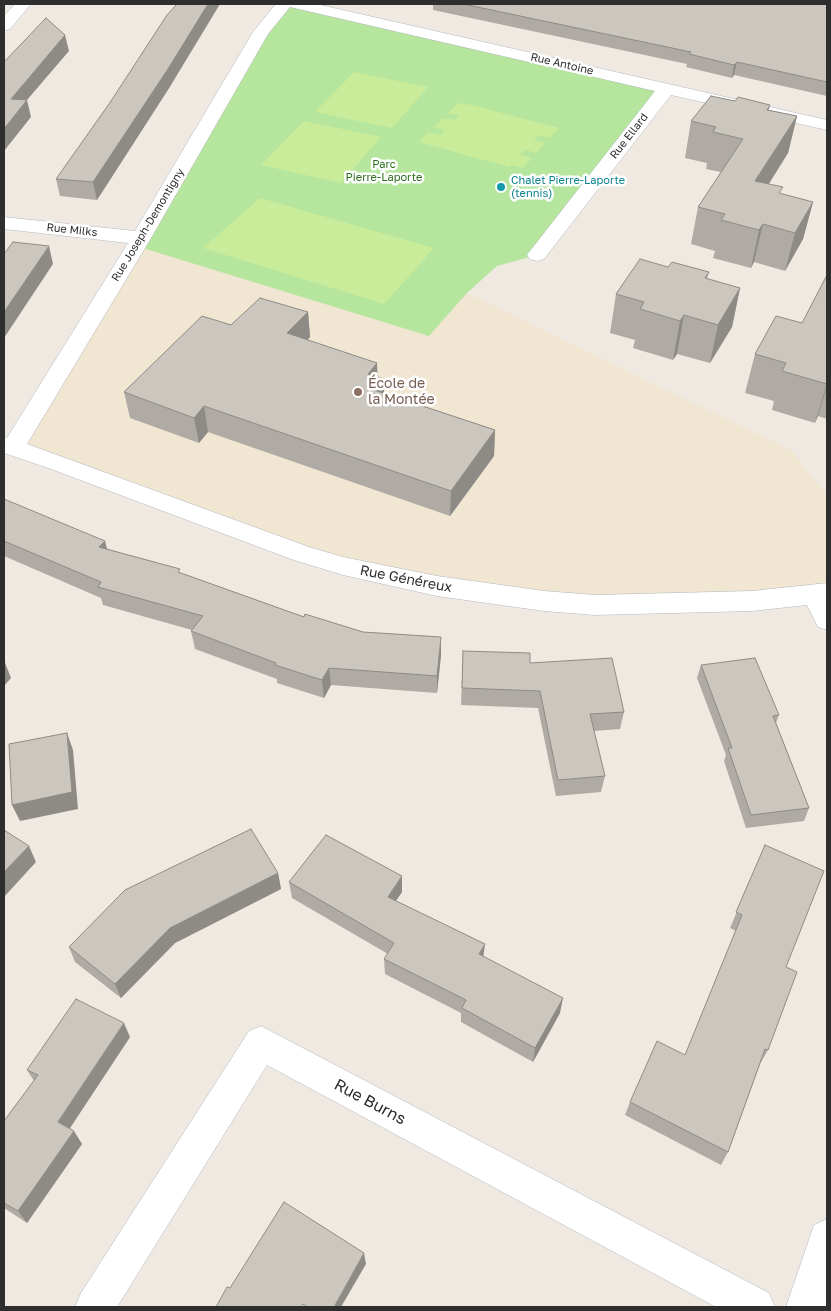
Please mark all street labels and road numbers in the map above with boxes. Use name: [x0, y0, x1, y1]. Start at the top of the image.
street label: Rue Antoine: [529, 50, 595, 78]
street label: Rue Ellard: [607, 111, 651, 161]
street label: Rue Joseph-Demontigny: [109, 166, 187, 284]
street label: Rue Milks: [46, 221, 98, 239]
street label: Rue Généreux: [358, 562, 454, 596]
street label: Rue Burns: [331, 1075, 409, 1129]

